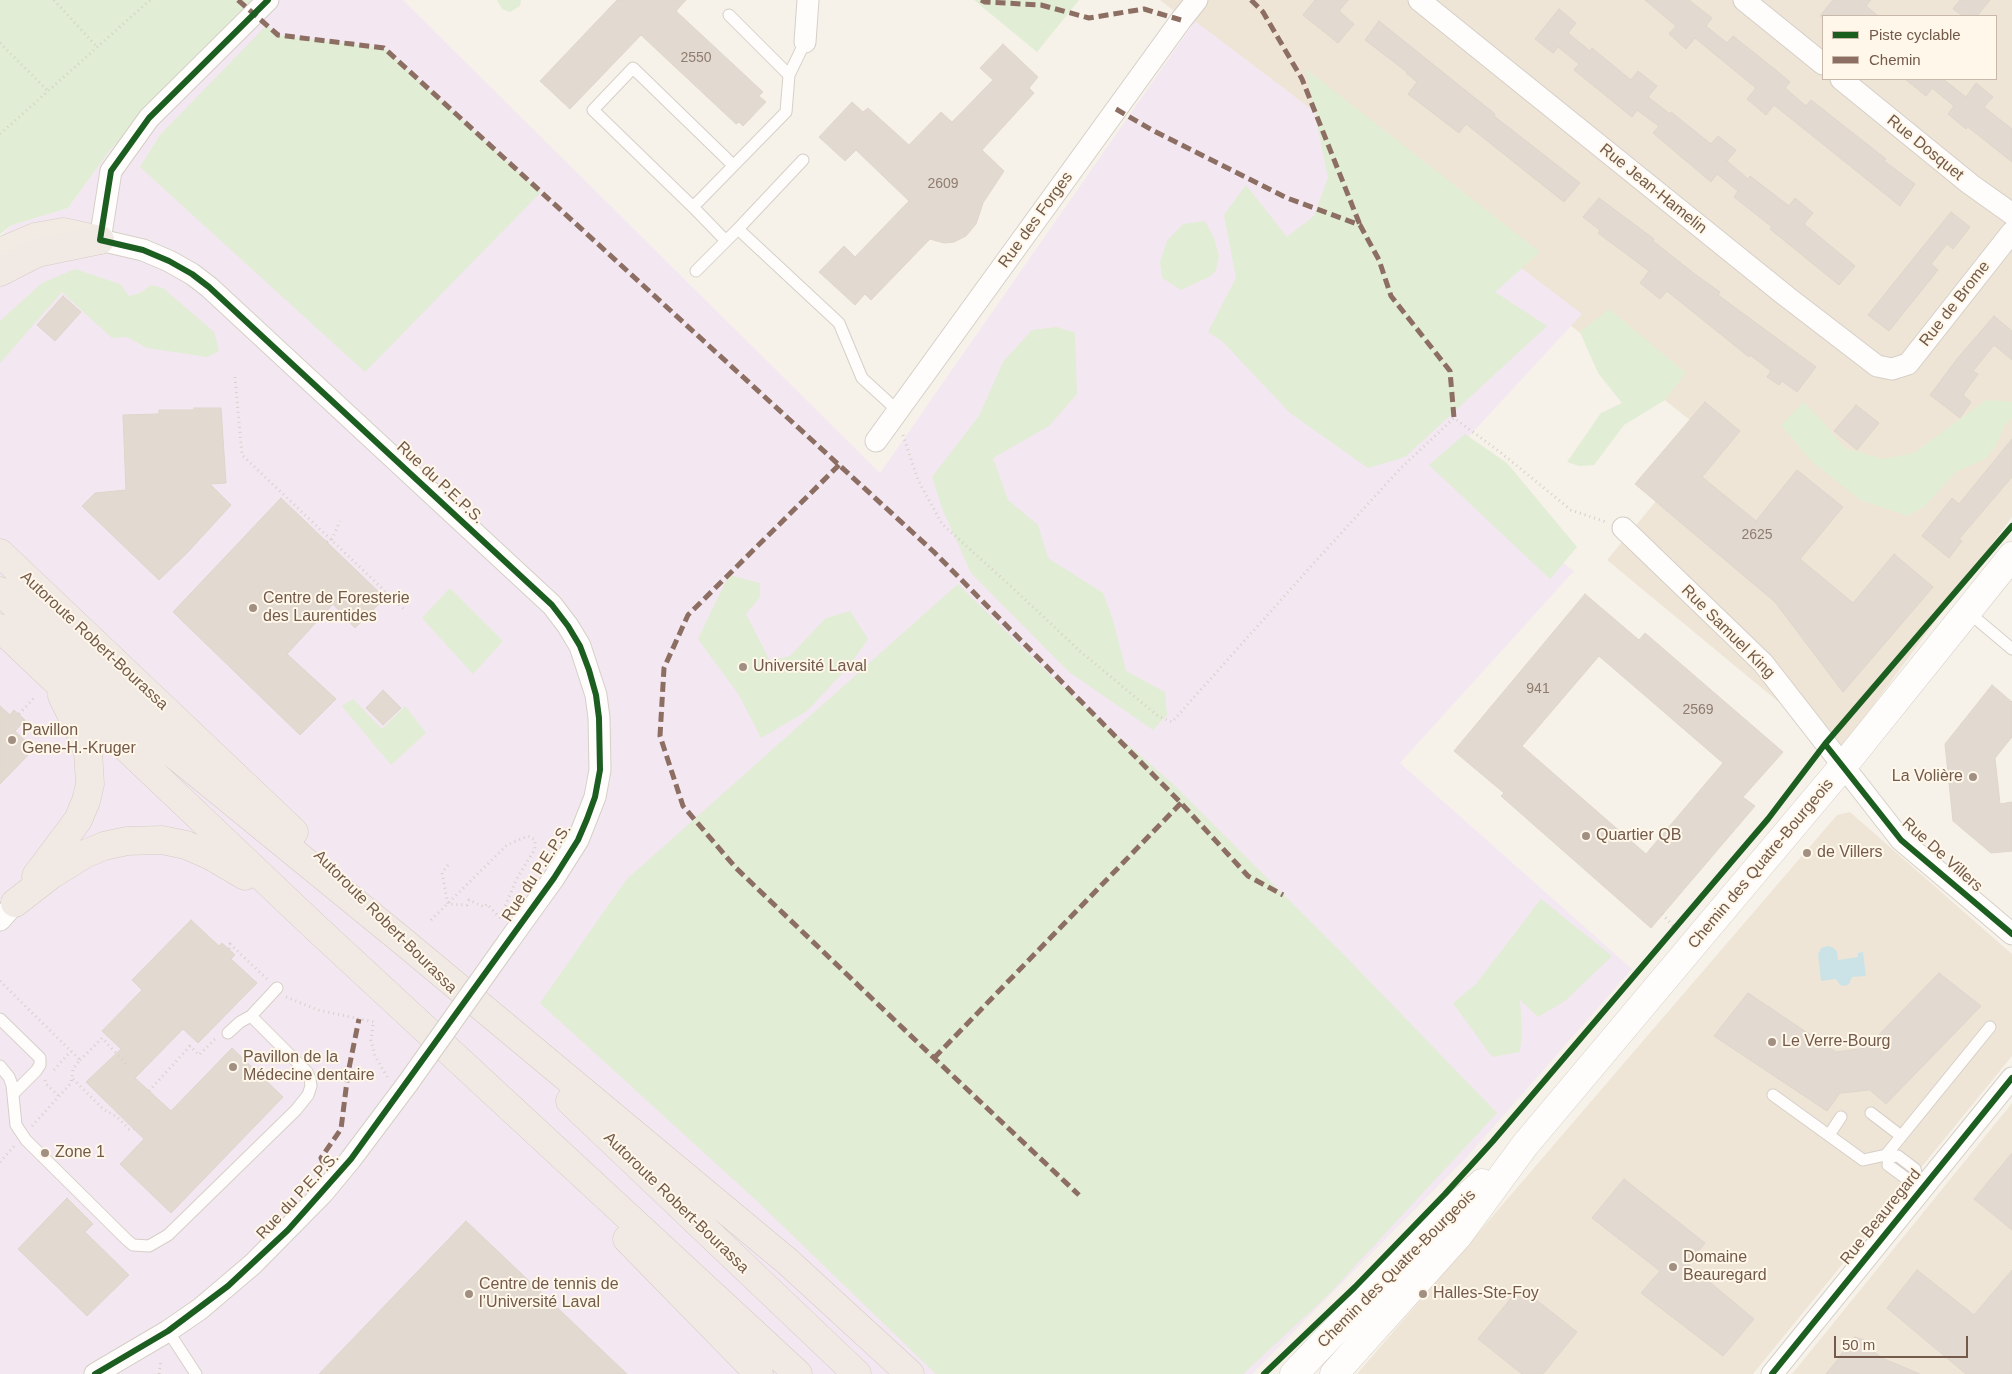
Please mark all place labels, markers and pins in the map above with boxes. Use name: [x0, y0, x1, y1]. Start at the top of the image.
place label: Centre de Foresterie des Laurentides: [263, 589, 410, 627]
marker: Centre de Foresterie des Laurentides: [247, 602, 259, 614]
place label: Université Laval: [753, 657, 867, 677]
marker: Université Laval: [737, 661, 749, 673]
place label: Pavillon Gene-H.-Kruger: [22, 721, 136, 759]
marker: Pavillon Gene-H.-Kruger: [6, 734, 18, 746]
place label: La Volière: [1892, 767, 1963, 787]
marker: La Volière: [1967, 771, 1979, 783]
place label: Quartier QB: [1596, 826, 1681, 846]
marker: Quartier QB: [1580, 830, 1592, 842]
place label: de Villers: [1817, 843, 1883, 863]
marker: de Villers: [1801, 847, 1813, 859]
place label: Le Verre-Bourg: [1782, 1032, 1891, 1052]
marker: Le Verre-Bourg: [1766, 1036, 1778, 1048]
place label: Pavillon de la Médecine dentaire: [243, 1048, 375, 1086]
marker: Pavillon de la Médecine dentaire: [227, 1061, 239, 1073]
place label: Zone 1: [55, 1143, 105, 1163]
marker: Zone 1: [39, 1147, 51, 1159]
place label: Domaine Beauregard: [1683, 1248, 1767, 1286]
marker: Domaine Beauregard: [1667, 1261, 1679, 1273]
place label: Centre de tennis de l’Université Laval: [479, 1275, 619, 1313]
place label: Halles-Ste-Foy: [1433, 1284, 1539, 1304]
marker: Centre de tennis de l’Université Laval: [463, 1288, 475, 1300]
marker: Halles-Ste-Foy: [1417, 1288, 1429, 1300]

